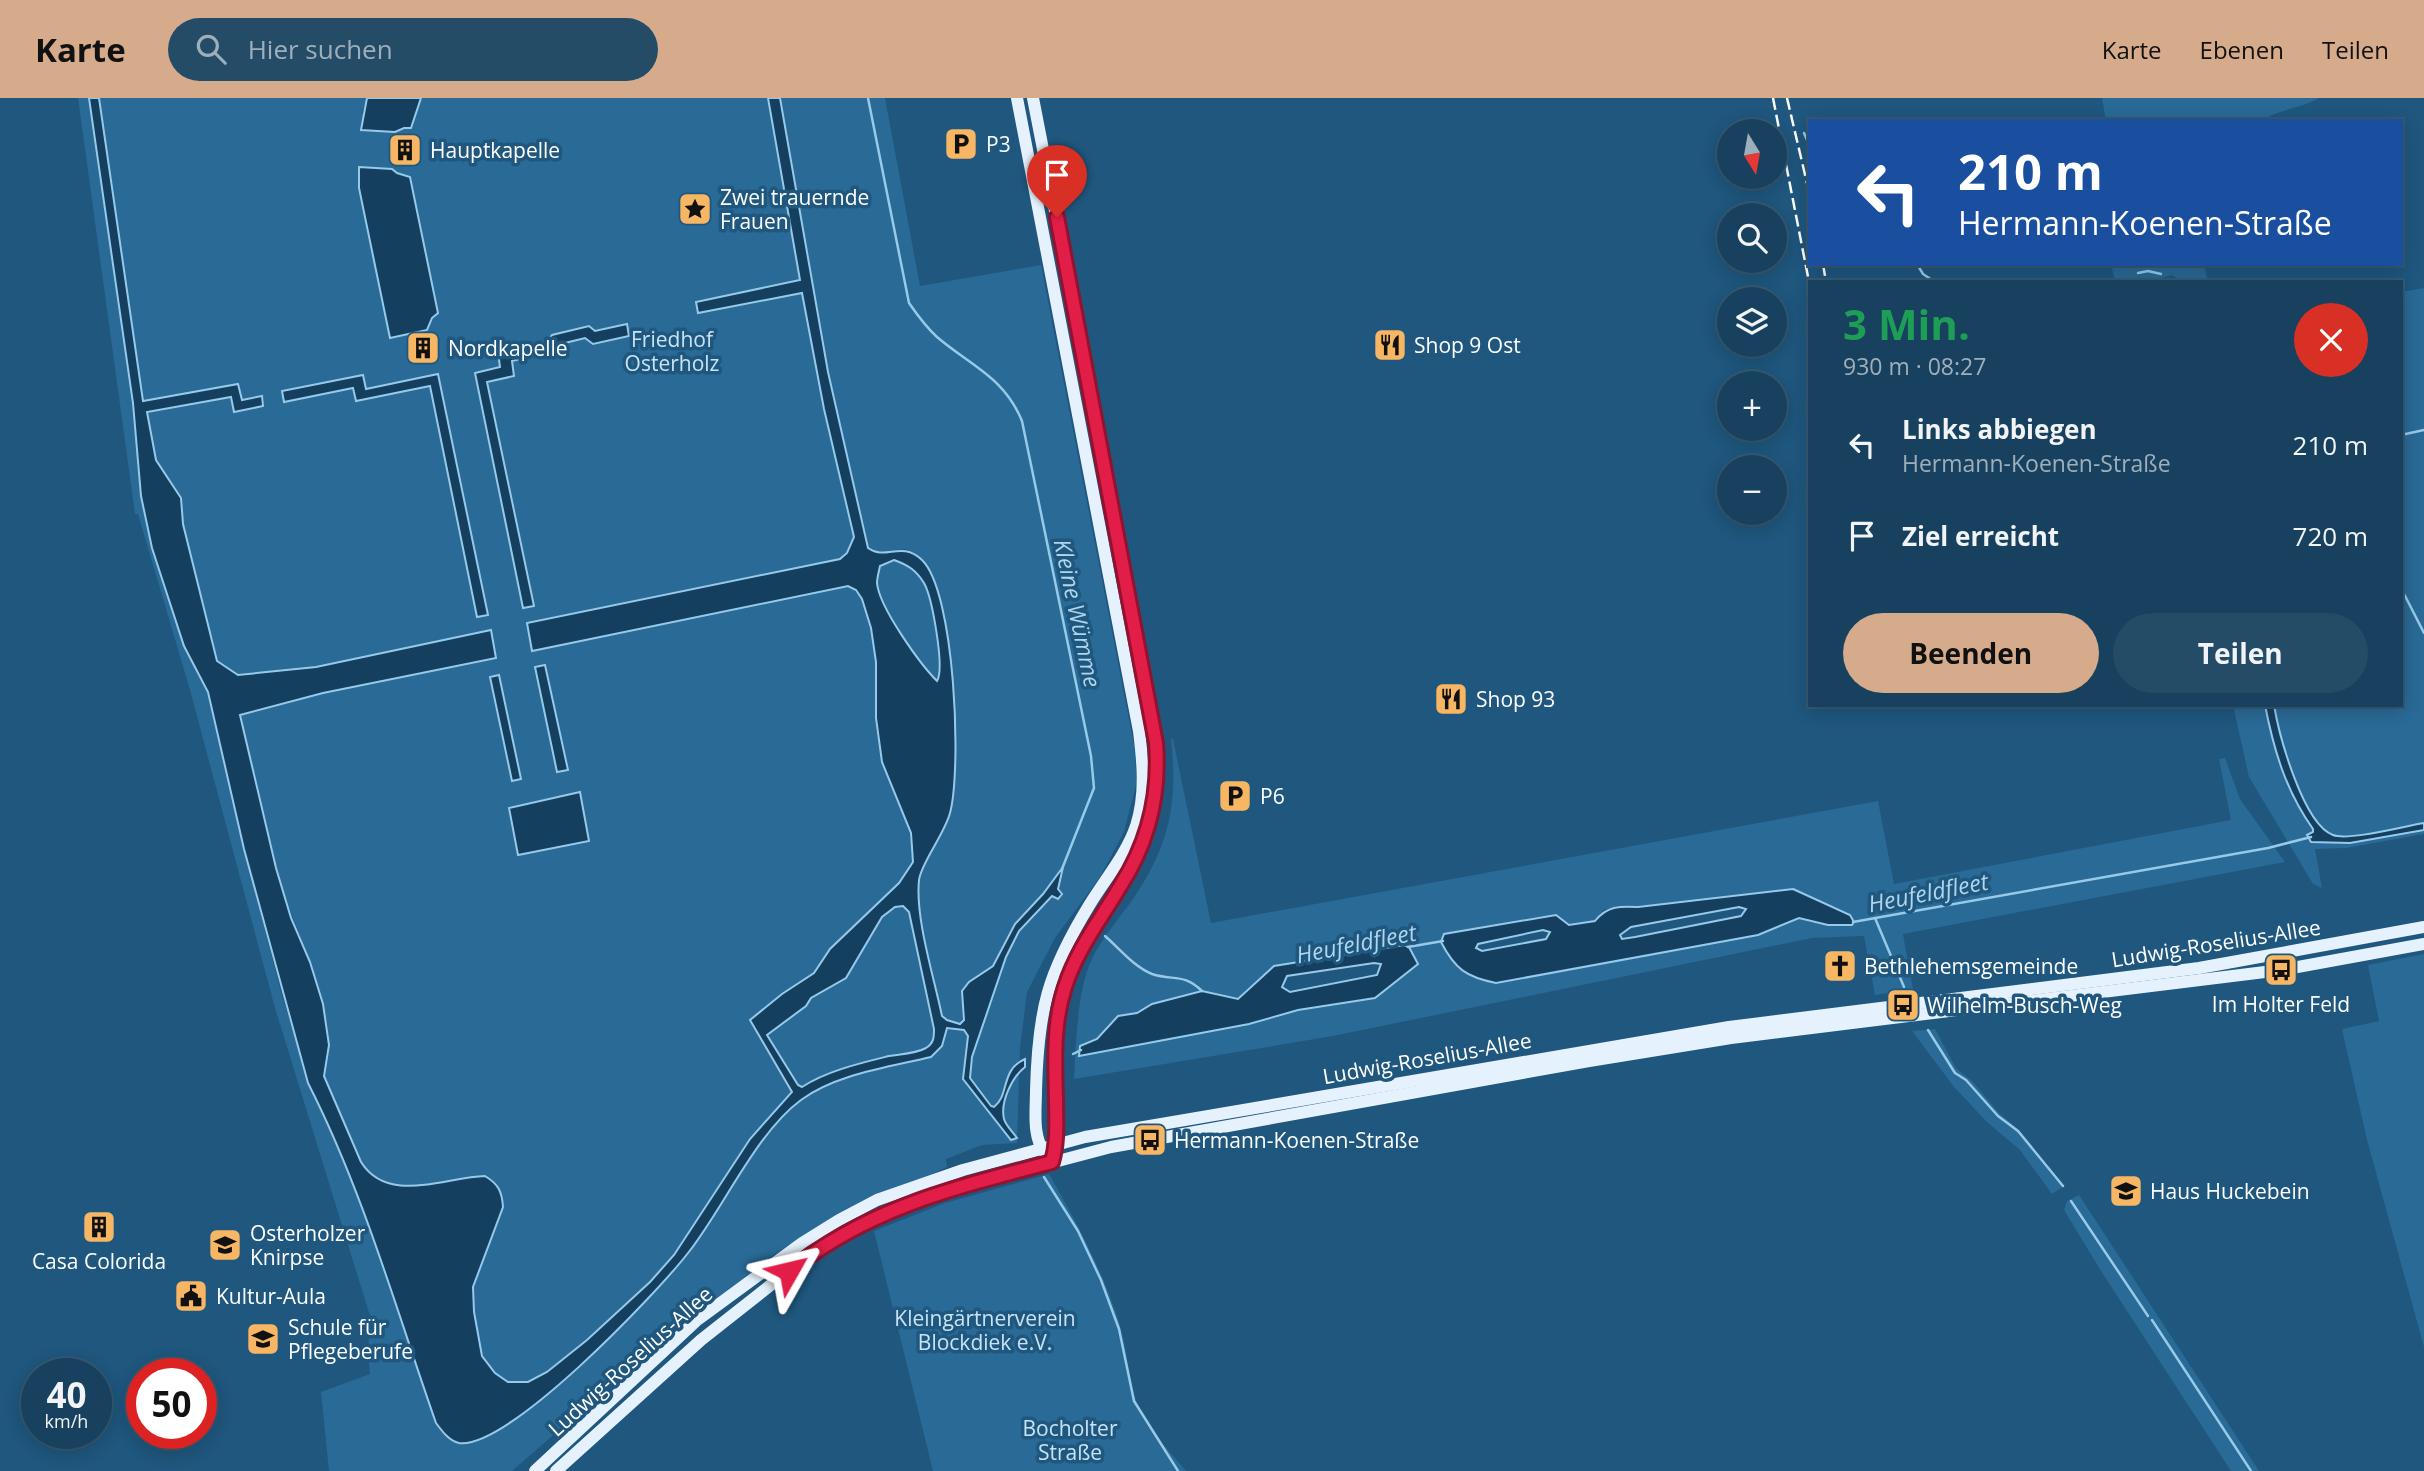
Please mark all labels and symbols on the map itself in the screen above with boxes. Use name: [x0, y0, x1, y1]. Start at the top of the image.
north arrow: [1717, 119, 1787, 189]
parking icon: P3: [942, 125, 980, 163]
place label: P3: [986, 130, 1011, 158]
building icon: Hauptkapelle: [386, 131, 424, 169]
place label: Hauptkapelle: [430, 136, 560, 164]
pin: [1027, 145, 1087, 217]
place label: Zwei trauernde Frauen: [720, 183, 869, 235]
place icon: Zwei trauernde Frauen: [676, 190, 714, 228]
park label: Friedhof Osterholz: [625, 325, 720, 377]
restaurant icon: Shop 9 Ost: [1371, 326, 1409, 364]
building icon: Nordkapelle: [404, 329, 442, 367]
place label: Shop 9 Ost: [1414, 331, 1521, 359]
place label: Nordkapelle: [448, 334, 568, 362]
water label: Kleine Wümme: [1047, 536, 1109, 690]
restaurant icon: Shop 93: [1432, 680, 1470, 718]
place label: Shop 93: [1476, 685, 1555, 713]
parking icon: P6: [1216, 777, 1254, 815]
place label: P6: [1260, 782, 1285, 810]
water label: Heufeldfleet: [1865, 864, 1992, 919]
street label: Ludwig-Roselius-Allee: [2109, 913, 2323, 973]
water label: Heufeldfleet: [1293, 915, 1420, 970]
church icon: Bethlehemsgemeinde: [1821, 947, 1859, 985]
bus stop icon: Im Holter Feld: [2262, 951, 2300, 989]
place label: Bethlehemsgemeinde: [1864, 952, 2078, 980]
bus stop icon: Wilhelm-Busch-Weg: [1884, 986, 1922, 1024]
place label: Im Holter Feld: [2212, 990, 2350, 1018]
place label: Wilhelm-Busch-Weg: [1927, 991, 2122, 1019]
street label: Ludwig-Roselius-Allee: [1320, 1026, 1534, 1090]
bus stop icon: Hermann-Koenen-Straße: [1131, 1121, 1169, 1159]
place label: Hermann-Koenen-Straße: [1174, 1126, 1419, 1154]
school or university icon: Haus Huckebein: [2107, 1172, 2145, 1210]
place label: Haus Huckebein: [2150, 1177, 2310, 1205]
building icon: Casa Colorida: [80, 1208, 118, 1246]
place label: Osterholzer Knirpse: [250, 1219, 366, 1271]
school or university icon: Osterholzer Knirpse: [206, 1226, 244, 1264]
position arrow: [752, 1234, 826, 1308]
place label: Casa Colorida: [32, 1247, 166, 1275]
public building icon: Kultur-Aula: [172, 1277, 210, 1315]
street label: Ludwig-Roselius-Allee: [542, 1280, 718, 1442]
place label: Kultur-Aula: [216, 1282, 326, 1310]
park label: Kleingärtnerverein Blockdiek e.V.: [894, 1304, 1076, 1356]
place label: Schule für Pflegeberufe: [288, 1313, 413, 1365]
school or university icon: Schule für Pflegeberufe: [244, 1320, 282, 1358]
speed limit sign: 50: [126, 1358, 217, 1449]
park label: Bocholter Straße: [1023, 1414, 1118, 1466]

